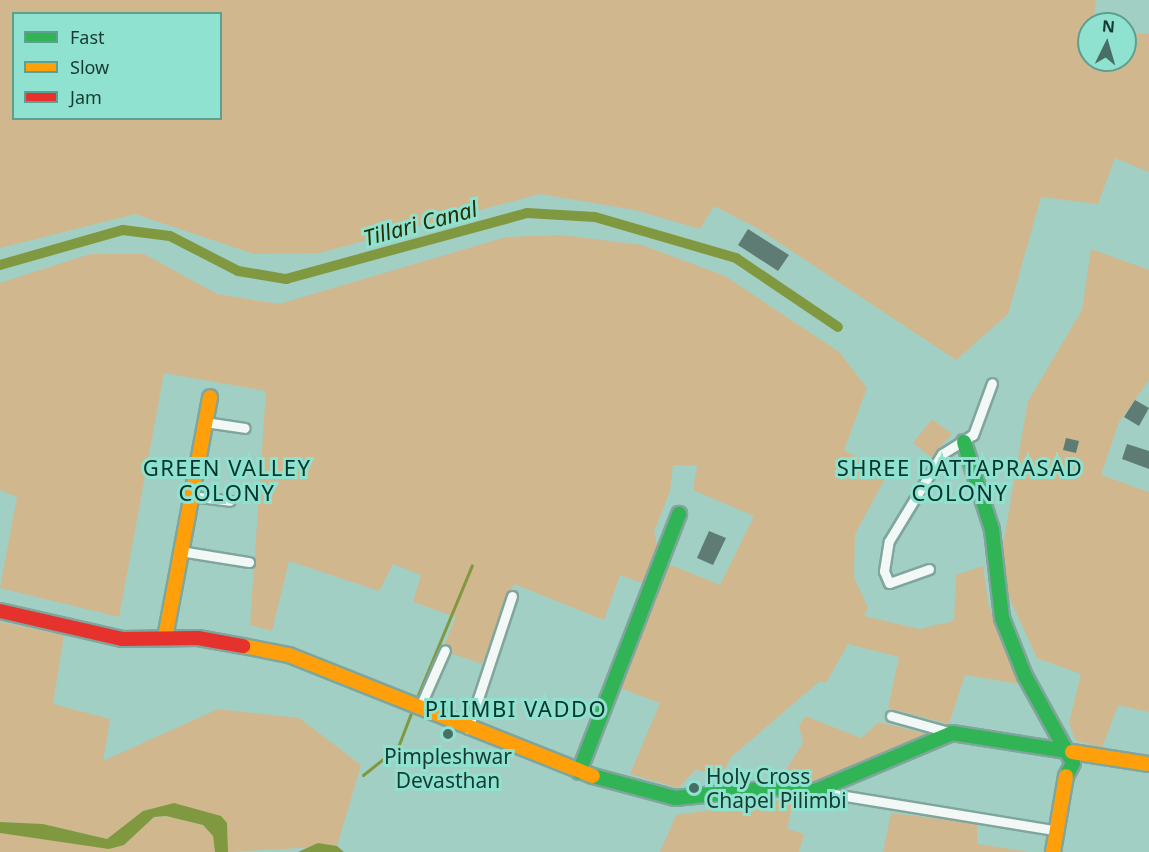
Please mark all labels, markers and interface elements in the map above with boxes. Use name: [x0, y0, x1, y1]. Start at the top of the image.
legend: [12, 12, 222, 120]
north arrow: [1077, 12, 1137, 72]
text: N: [1101, 15, 1116, 38]
text: Fast: [70, 25, 105, 49]
text: Slow: [70, 55, 109, 79]
text: Jam: [70, 85, 102, 109]
water label: Tillari Canal: [360, 195, 480, 251]
district label: GREEN VALLEY COLONY: [143, 454, 311, 506]
district label: SHREE DATTAPRASAD COLONY: [837, 454, 1083, 506]
district label: PILIMBI VADDO: [425, 696, 607, 722]
marker: Pimpleshwar Devasthan: [441, 727, 455, 741]
place label: Pimpleshwar Devasthan: [384, 743, 512, 793]
place label: Holy Cross Chapel Pilimbi: [706, 763, 847, 813]
marker: Holy Cross Chapel Pilimbi: [687, 781, 701, 795]

